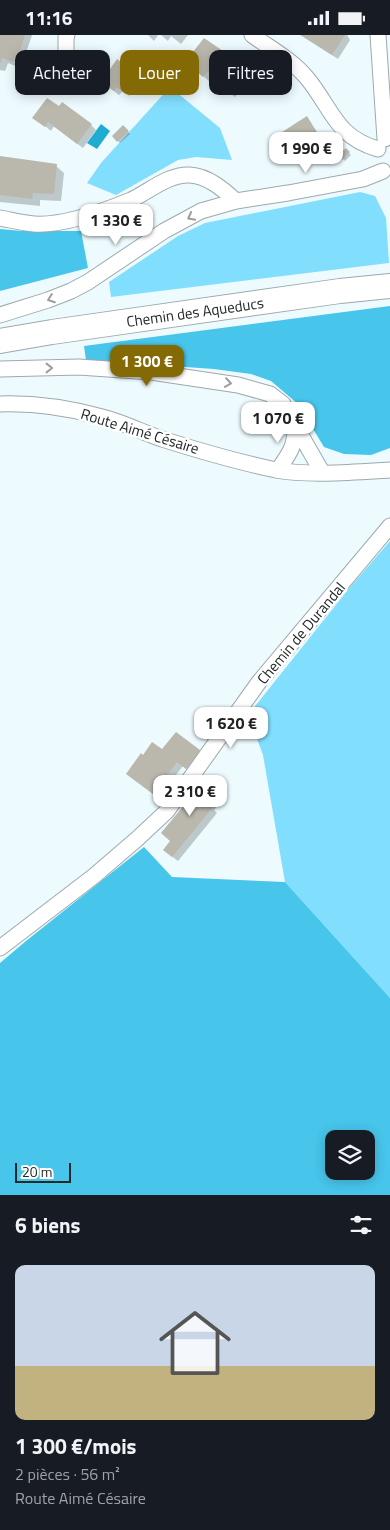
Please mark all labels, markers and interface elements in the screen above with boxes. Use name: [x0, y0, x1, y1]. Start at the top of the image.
text: 11:16: [25, 3, 72, 32]
chip: Acheter: [15, 50, 110, 95]
chip: Louer: [120, 50, 199, 95]
chip: Filtres: [209, 50, 292, 95]
pin: 1 990 €: [260, 131, 352, 174]
text: 1 990 €: [280, 136, 332, 160]
pin: 1 330 €: [70, 203, 162, 246]
text: 1 330 €: [90, 208, 142, 232]
one-way arrow: [187, 210, 196, 220]
street label: Chemin des Aqueducs: [125, 291, 265, 333]
one-way arrow: [47, 293, 56, 303]
pin: 1 300 €: [101, 345, 193, 387]
text: 1 300 €: [121, 349, 173, 373]
one-way arrow: [45, 363, 53, 373]
one-way arrow: [224, 377, 232, 388]
pin: 1 070 €: [232, 401, 324, 444]
street label: Route Aimé Césaire: [78, 402, 202, 460]
text: 1 070 €: [252, 406, 304, 430]
street label: Chemin de Durandal: [251, 577, 351, 689]
pin: 1 620 €: [185, 707, 277, 749]
text: 1 620 €: [205, 711, 257, 735]
pin: 2 310 €: [144, 775, 236, 817]
text: 2 310 €: [164, 779, 216, 803]
map controls: [325, 1130, 375, 1180]
button: layers: [325, 1130, 375, 1180]
scale bar: [15, 1160, 71, 1183]
text: 20 m: [22, 1161, 52, 1182]
text: 6 biens: [15, 1209, 80, 1241]
icon: filters: [347, 1211, 375, 1239]
icon: home: [150, 1298, 240, 1388]
text: 1 300 €/mois: [15, 1430, 137, 1462]
text: 2 pièces · 56 m²: [15, 1462, 120, 1486]
text: Route Aimé Césaire: [15, 1486, 146, 1510]

